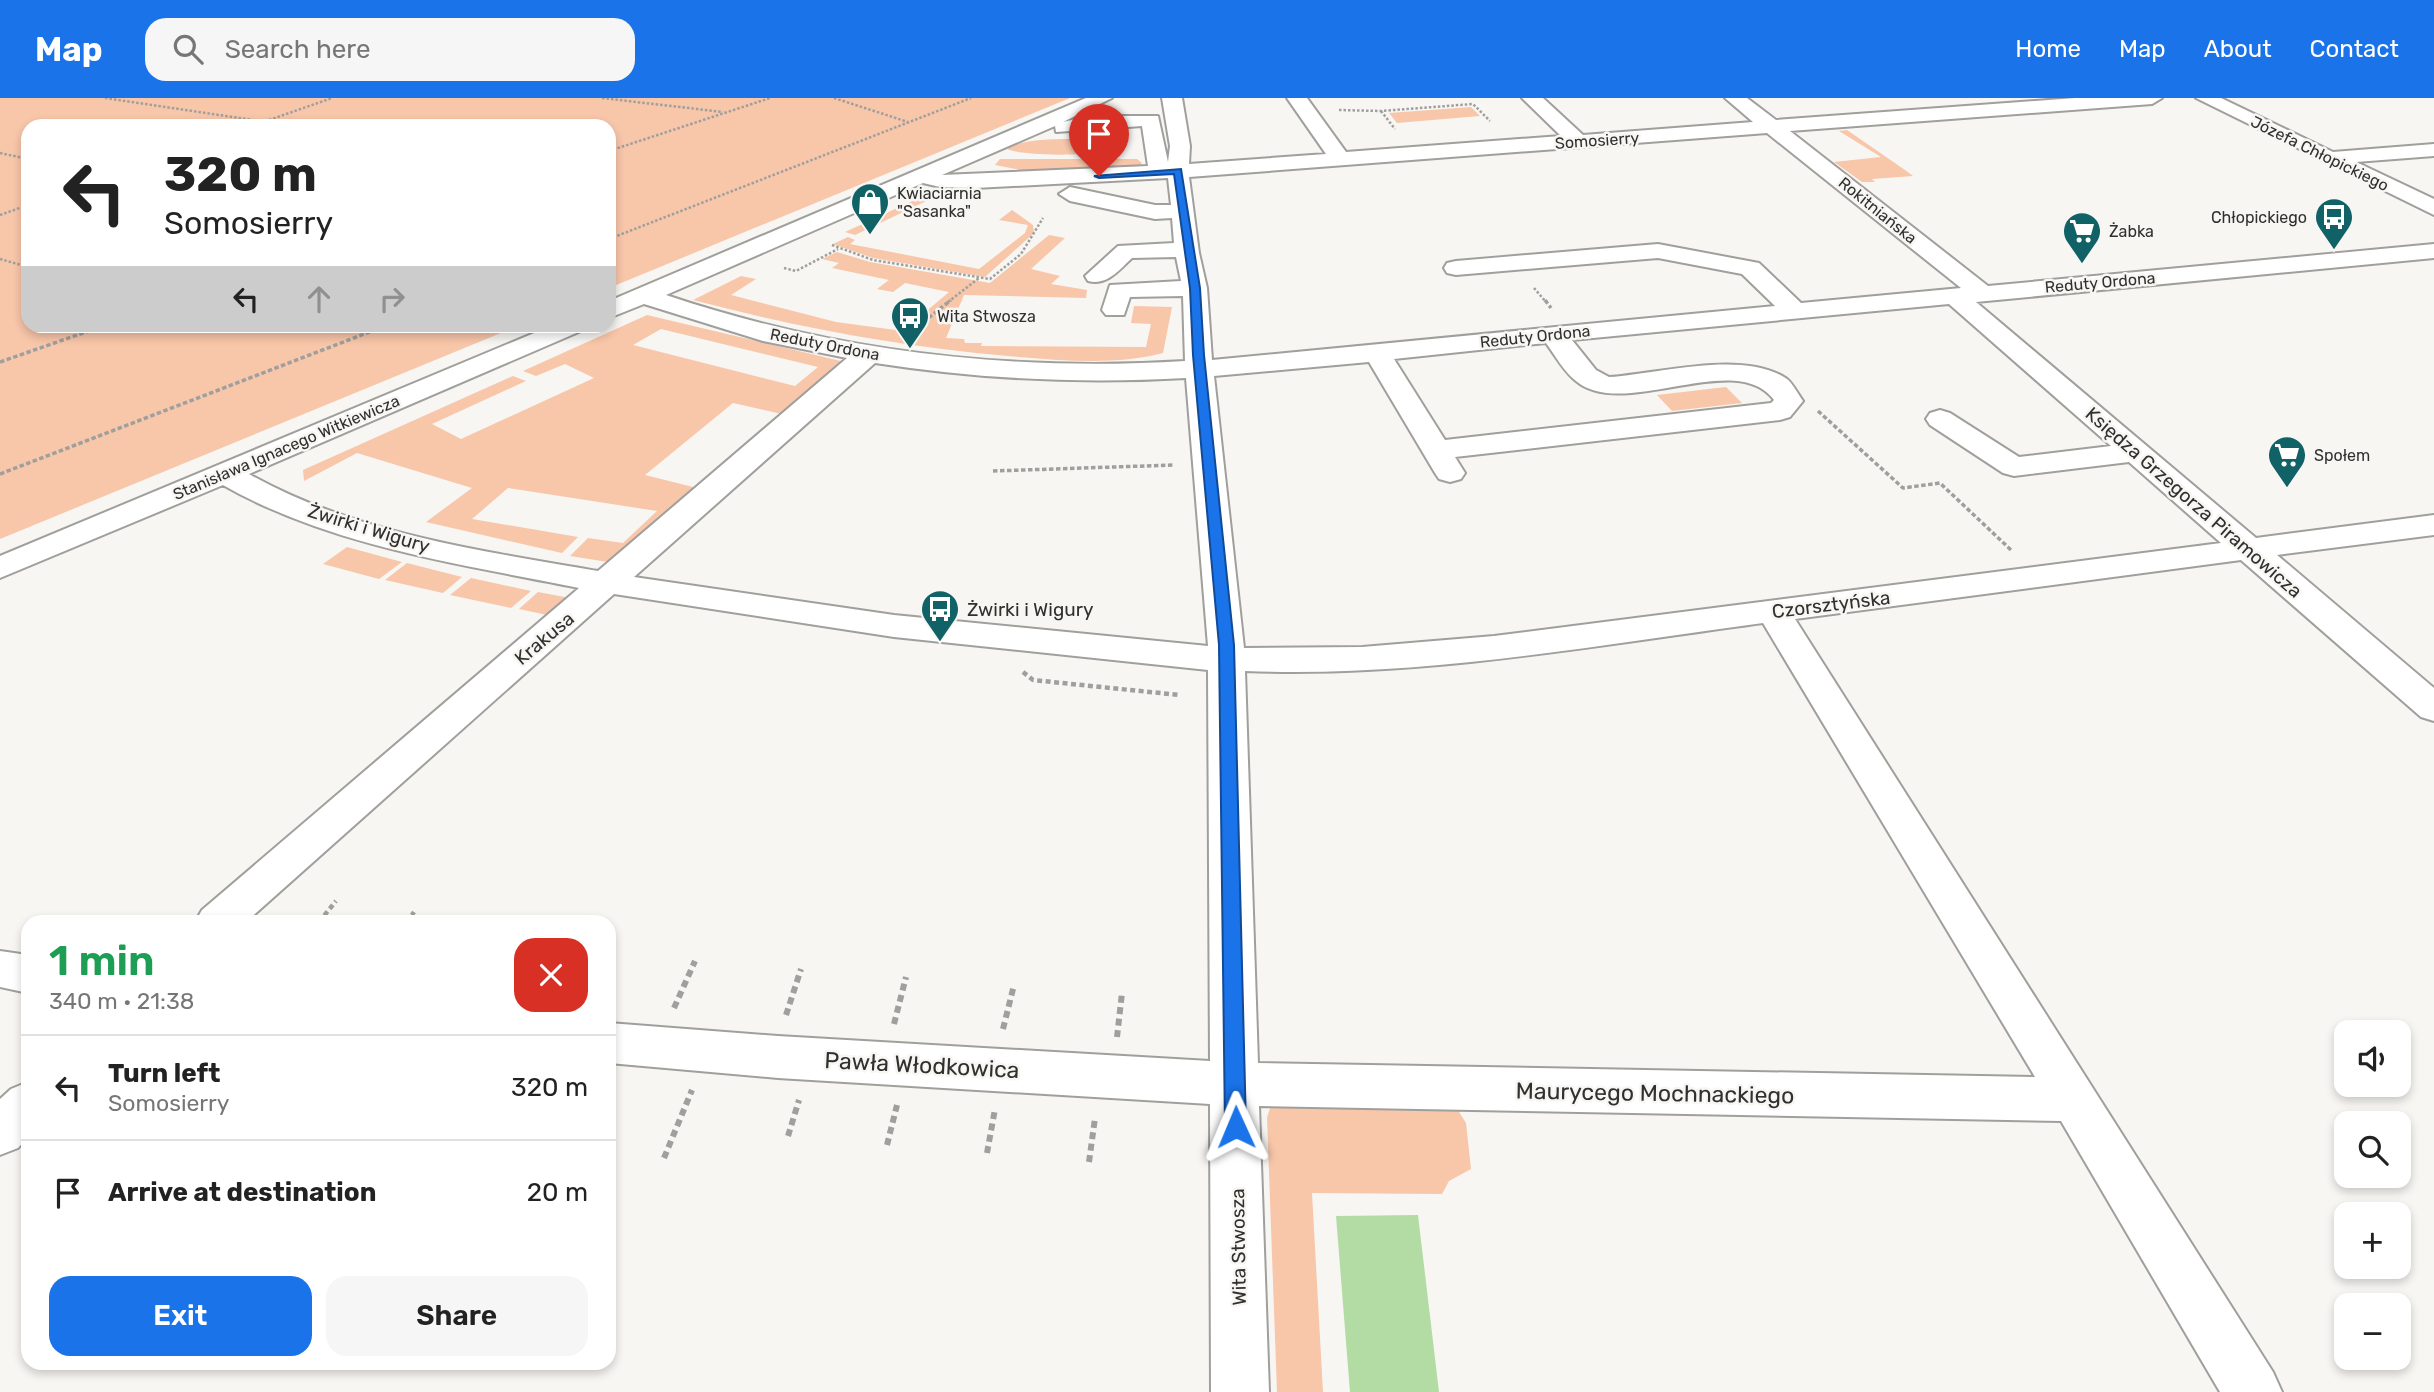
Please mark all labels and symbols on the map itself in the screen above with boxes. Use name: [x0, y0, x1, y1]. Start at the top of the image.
pin: [1069, 104, 1129, 176]
street label: Józefa Chłopickiego: [2248, 112, 2392, 195]
street label: Somosierry: [1554, 128, 1640, 153]
street label: Rokitniańska: [1835, 173, 1921, 248]
shop icon: Kwiaciarnia "Sasanka": [849, 181, 891, 236]
place label: Kwiaciarnia "Sasanka": [897, 184, 982, 221]
bus stop icon: Chłopickiego: [2313, 196, 2355, 251]
place label: Chłopickiego: [2211, 208, 2307, 227]
supermarket icon: Żabka: [2061, 210, 2103, 265]
place label: Żabka: [2109, 222, 2154, 241]
street label: Reduty Ordona: [2044, 268, 2156, 297]
bus stop icon: Wita Stwosza: [889, 295, 931, 350]
place label: Wita Stwosza: [937, 307, 1036, 326]
street label: Reduty Ordona: [1479, 321, 1591, 352]
street label: Reduty Ordona: [769, 325, 881, 364]
street label: Stanisława Ignacego Witkiewicza: [170, 391, 402, 504]
street label: Księdza Grzegorza Piramowicza: [2081, 402, 2307, 603]
supermarket icon: Społem: [2266, 434, 2308, 489]
place label: Społem: [2314, 446, 2370, 465]
street label: Żwirki i Wigury: [305, 499, 433, 558]
street label: Czorsztyńska: [1771, 586, 1891, 623]
bus stop icon: Żwirki i Wigury: [919, 588, 961, 643]
place label: Żwirki i Wigury: [967, 598, 1093, 621]
street label: Krakusa: [510, 607, 579, 670]
street label: Pawła Włodkowica: [824, 1046, 1020, 1084]
street label: Maurycego Mochnackiego: [1515, 1077, 1795, 1109]
position arrow: [1199, 1090, 1273, 1164]
street label: Wita Stwosza: [1226, 1188, 1251, 1306]

